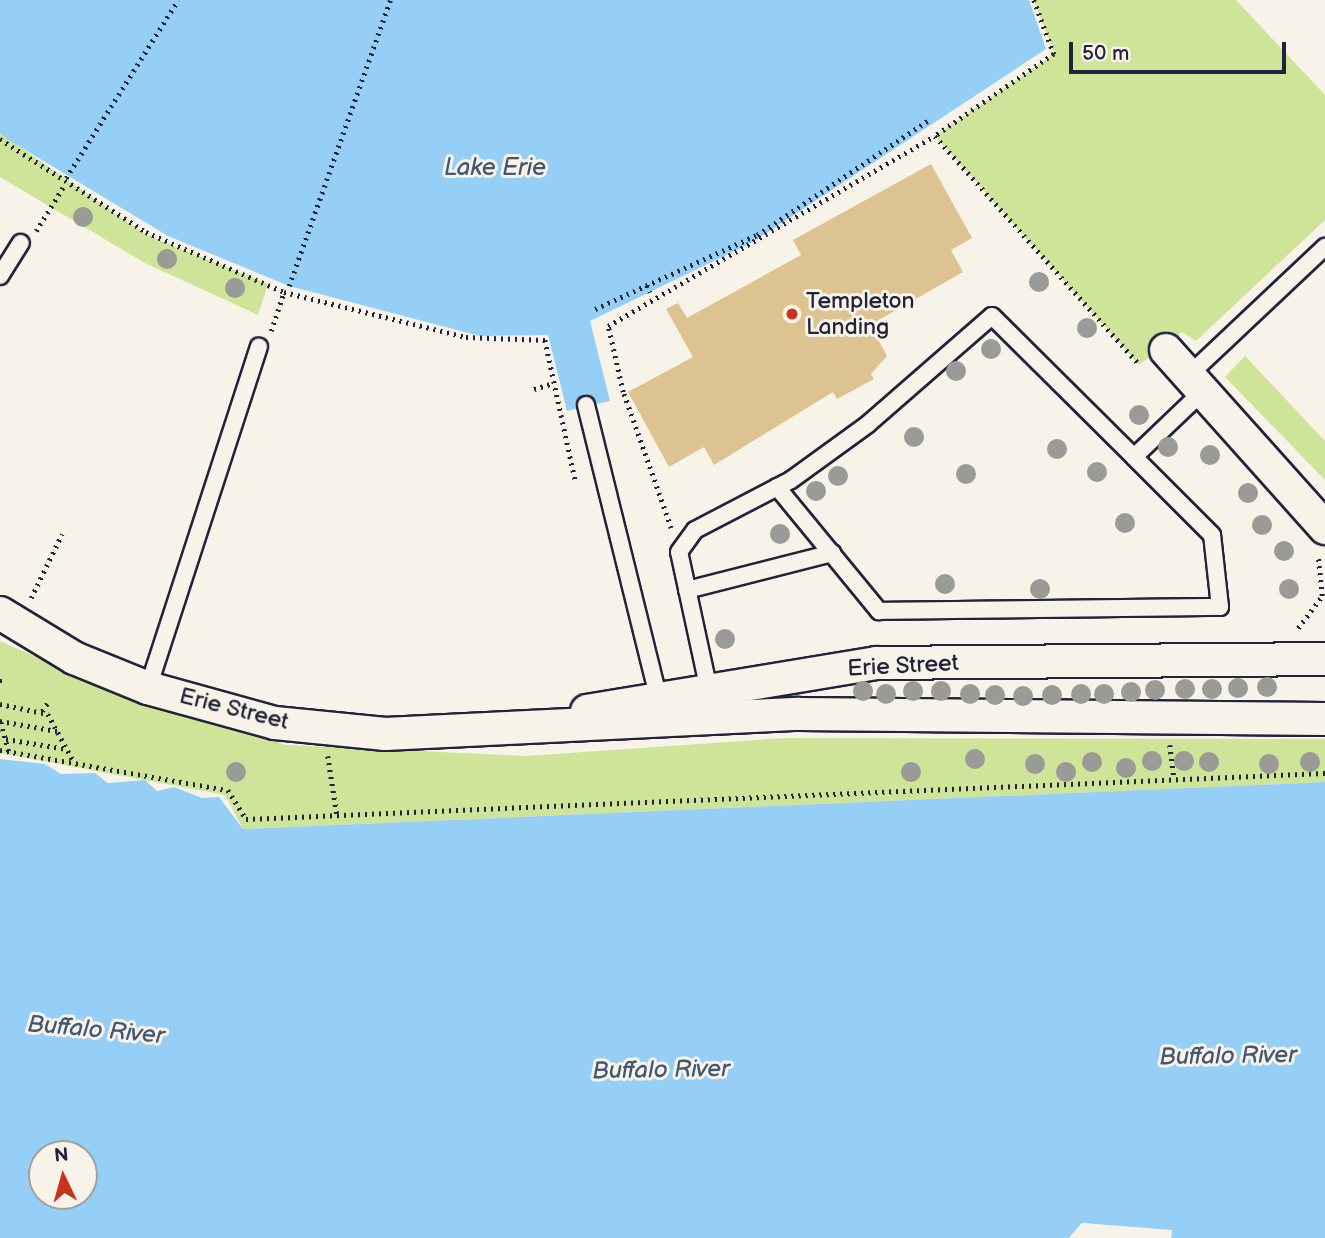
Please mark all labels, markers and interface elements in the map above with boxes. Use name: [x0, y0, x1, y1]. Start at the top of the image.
scale bar: [1073, 28, 1290, 72]
text: 50 m: [1082, 41, 1129, 66]
water label: Lake Erie: [444, 154, 546, 182]
place label: Templeton Landing: [806, 287, 914, 341]
marker: Templeton Landing: [784, 306, 800, 322]
street label: Erie Street: [846, 649, 960, 683]
street label: Erie Street: [176, 682, 292, 736]
water label: Buffalo River: [26, 1010, 166, 1050]
water label: Buffalo River: [1159, 1040, 1297, 1072]
water label: Buffalo River: [592, 1054, 730, 1086]
north arrow: [28, 1140, 98, 1210]
text: N: [53, 1143, 69, 1168]

